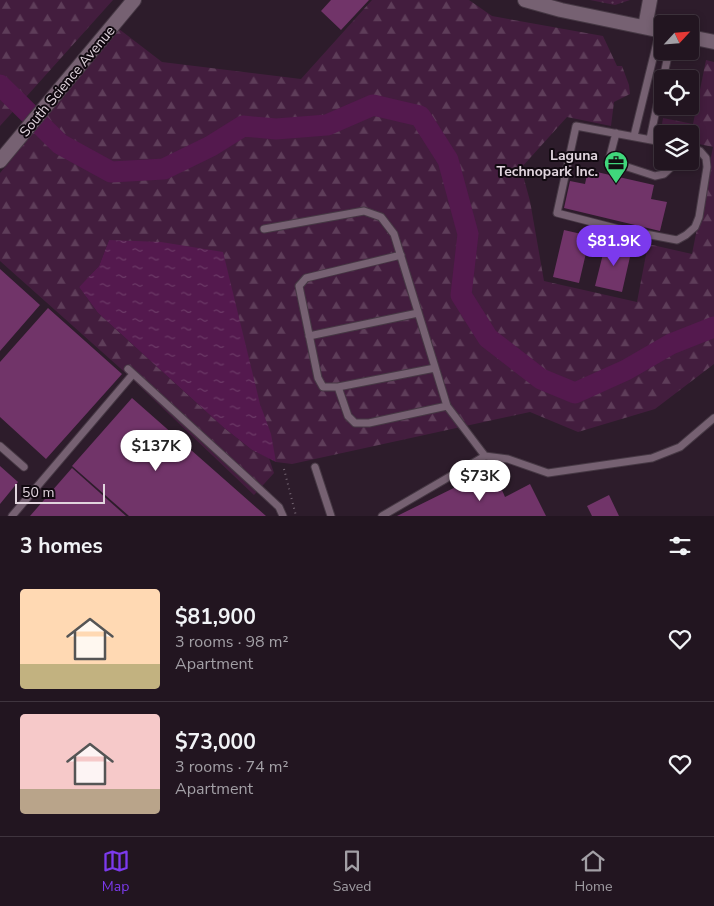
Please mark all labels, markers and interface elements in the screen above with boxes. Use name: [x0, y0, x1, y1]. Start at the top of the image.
north arrow: [654, 15, 699, 60]
map controls: [654, 15, 699, 170]
street label: South Science Avenue: [15, 22, 119, 141]
button: locate: [654, 70, 699, 115]
button: layers: [654, 125, 699, 170]
place label: Laguna Technopark Inc.: [497, 146, 598, 181]
office icon: Laguna Technopark Inc.: [603, 150, 629, 184]
pin: $81.9K: [573, 224, 655, 267]
text: $81.9K: [588, 230, 641, 252]
pin: $137K: [121, 430, 191, 472]
text: $137K: [131, 435, 181, 457]
pin: $73K: [450, 460, 510, 502]
text: $73K: [460, 465, 500, 487]
scale bar: [15, 481, 105, 504]
text: 50 m: [22, 483, 54, 502]
text: 3 homes: [20, 532, 103, 560]
icon: filters: [666, 532, 694, 560]
text: $81,900: [175, 603, 256, 631]
icon: home: [60, 609, 120, 669]
icon: heart: [666, 625, 694, 653]
text: 3 rooms · 98 m²: [175, 631, 288, 653]
text: Apartment: [175, 653, 253, 675]
text: $73,000: [175, 728, 256, 756]
icon: home: [60, 734, 120, 794]
icon: heart: [666, 750, 694, 778]
text: 3 rooms · 74 m²: [175, 756, 288, 778]
text: Apartment: [175, 778, 253, 800]
tab: Map: [102, 847, 130, 896]
tab: Saved: [333, 847, 371, 896]
tab: Home: [575, 847, 612, 896]

